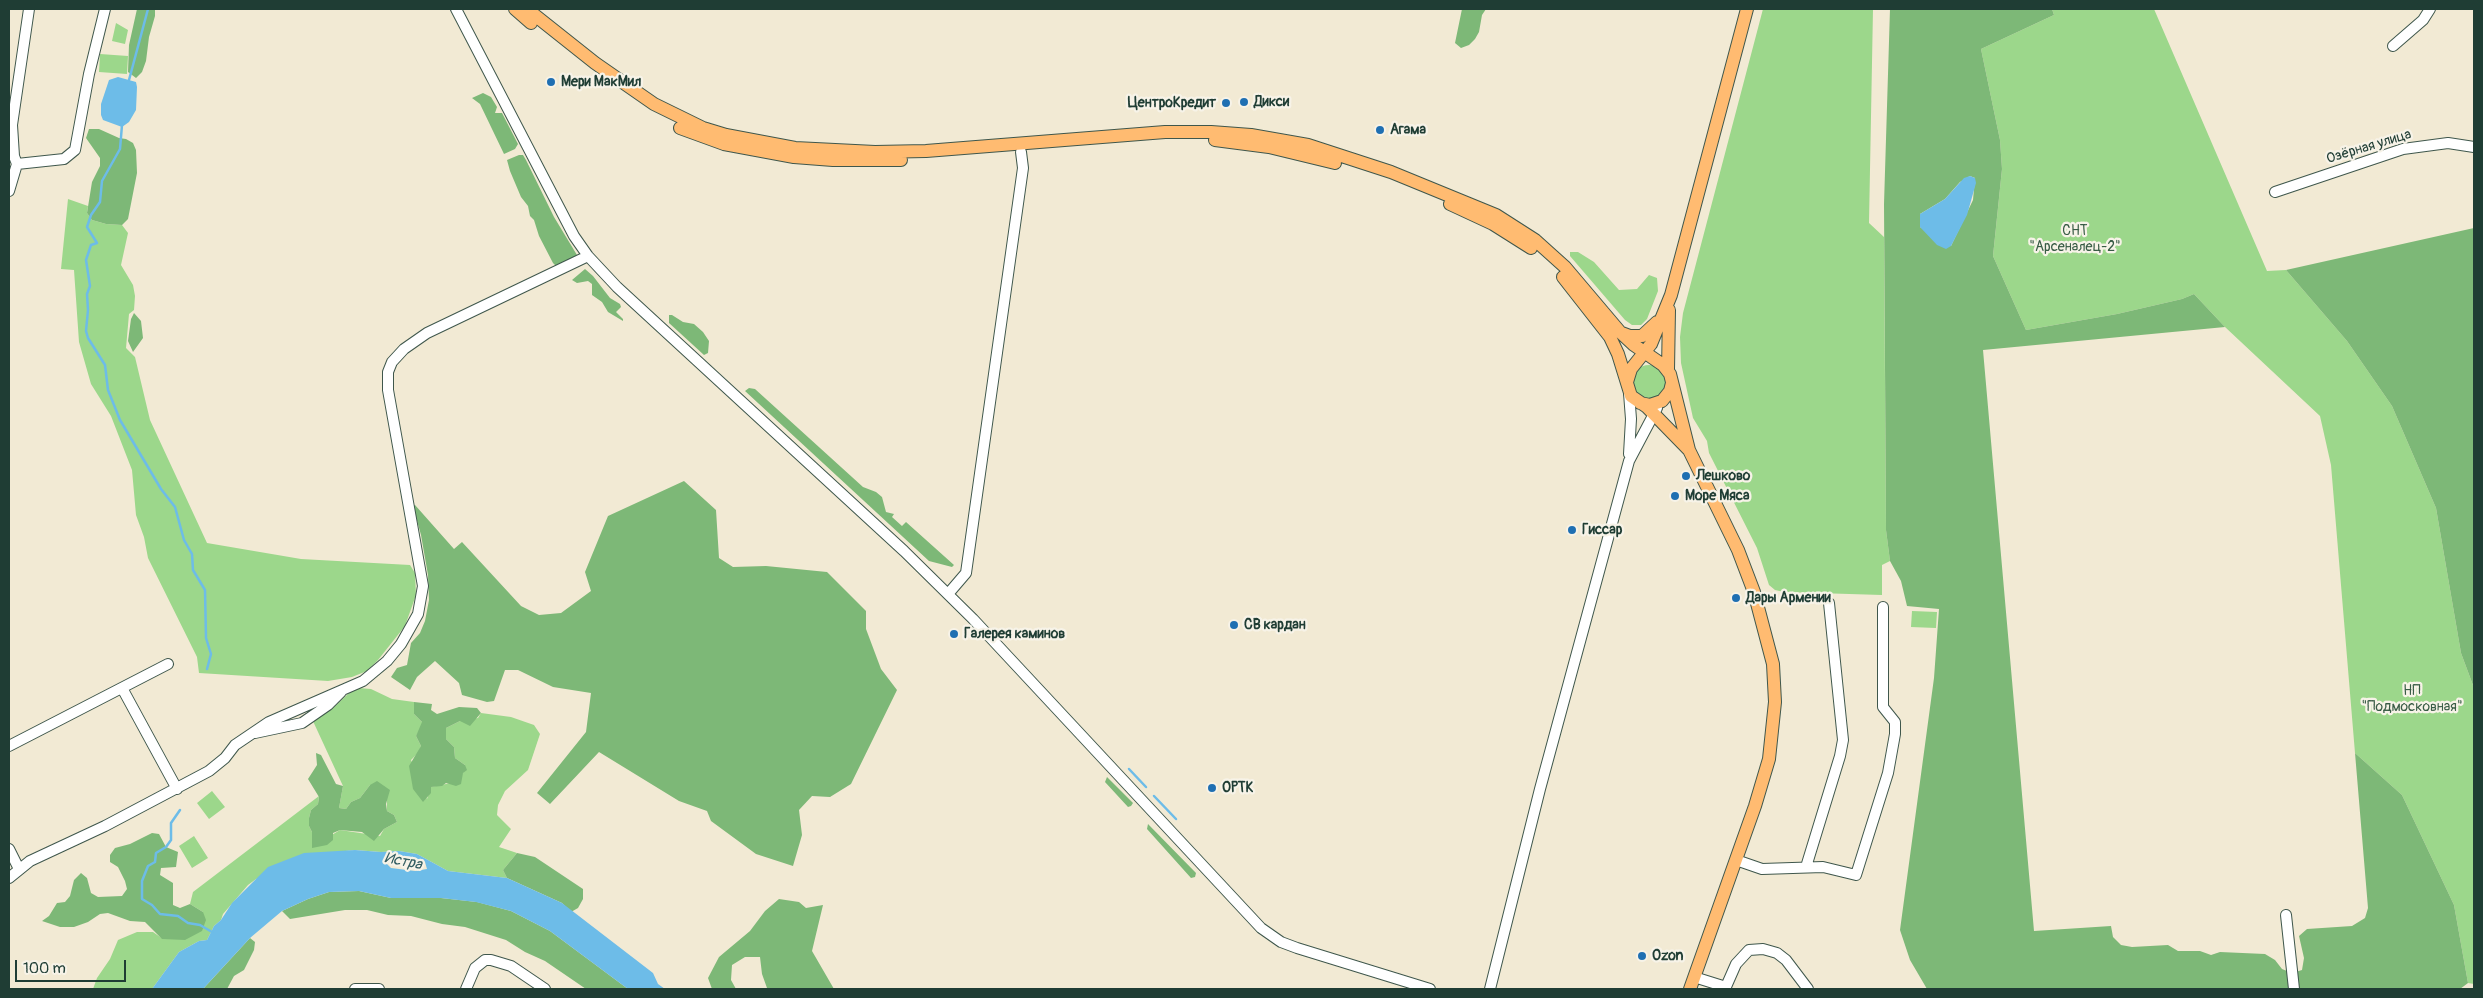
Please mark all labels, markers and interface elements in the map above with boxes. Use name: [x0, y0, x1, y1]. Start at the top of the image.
place label: Мери МакМил: [561, 74, 641, 90]
marker: Мери МакМил: [545, 76, 557, 88]
place label: Дикси: [1254, 94, 1289, 110]
place label: ЦентроКредит: [1128, 95, 1216, 111]
marker: Дикси: [1238, 96, 1250, 108]
marker: ЦентроКредит: [1220, 97, 1232, 109]
place label: Агама: [1390, 122, 1426, 138]
marker: Агама: [1374, 124, 1386, 136]
street label: Озёрная улица: [2325, 126, 2413, 168]
park label: СНТ "Арсеналец-2": [2029, 223, 2121, 256]
place label: Лешково: [1696, 468, 1750, 484]
marker: Лешково: [1680, 470, 1692, 482]
place label: Море Мяса: [1685, 488, 1749, 504]
marker: Море Мяса: [1669, 490, 1681, 502]
place label: Гиссар: [1582, 522, 1622, 538]
marker: Гиссар: [1566, 524, 1578, 536]
place label: Дары Армении: [1746, 590, 1831, 606]
marker: Дары Армении: [1730, 592, 1742, 604]
place label: СВ кардан: [1244, 617, 1306, 633]
marker: СВ кардан: [1228, 619, 1240, 631]
place label: Галерея каминов: [964, 626, 1065, 642]
marker: Галерея каминов: [948, 628, 960, 640]
park label: НП "Подмосковная": [2361, 683, 2463, 716]
place label: ОРТК: [1222, 780, 1254, 796]
marker: ОРТК: [1206, 782, 1218, 794]
water label: Истра: [383, 850, 423, 874]
place label: Ozon: [1652, 948, 1683, 964]
scale bar: [18, 950, 129, 982]
marker: Ozon: [1636, 950, 1648, 962]
text: 100 m: [23, 959, 66, 978]

